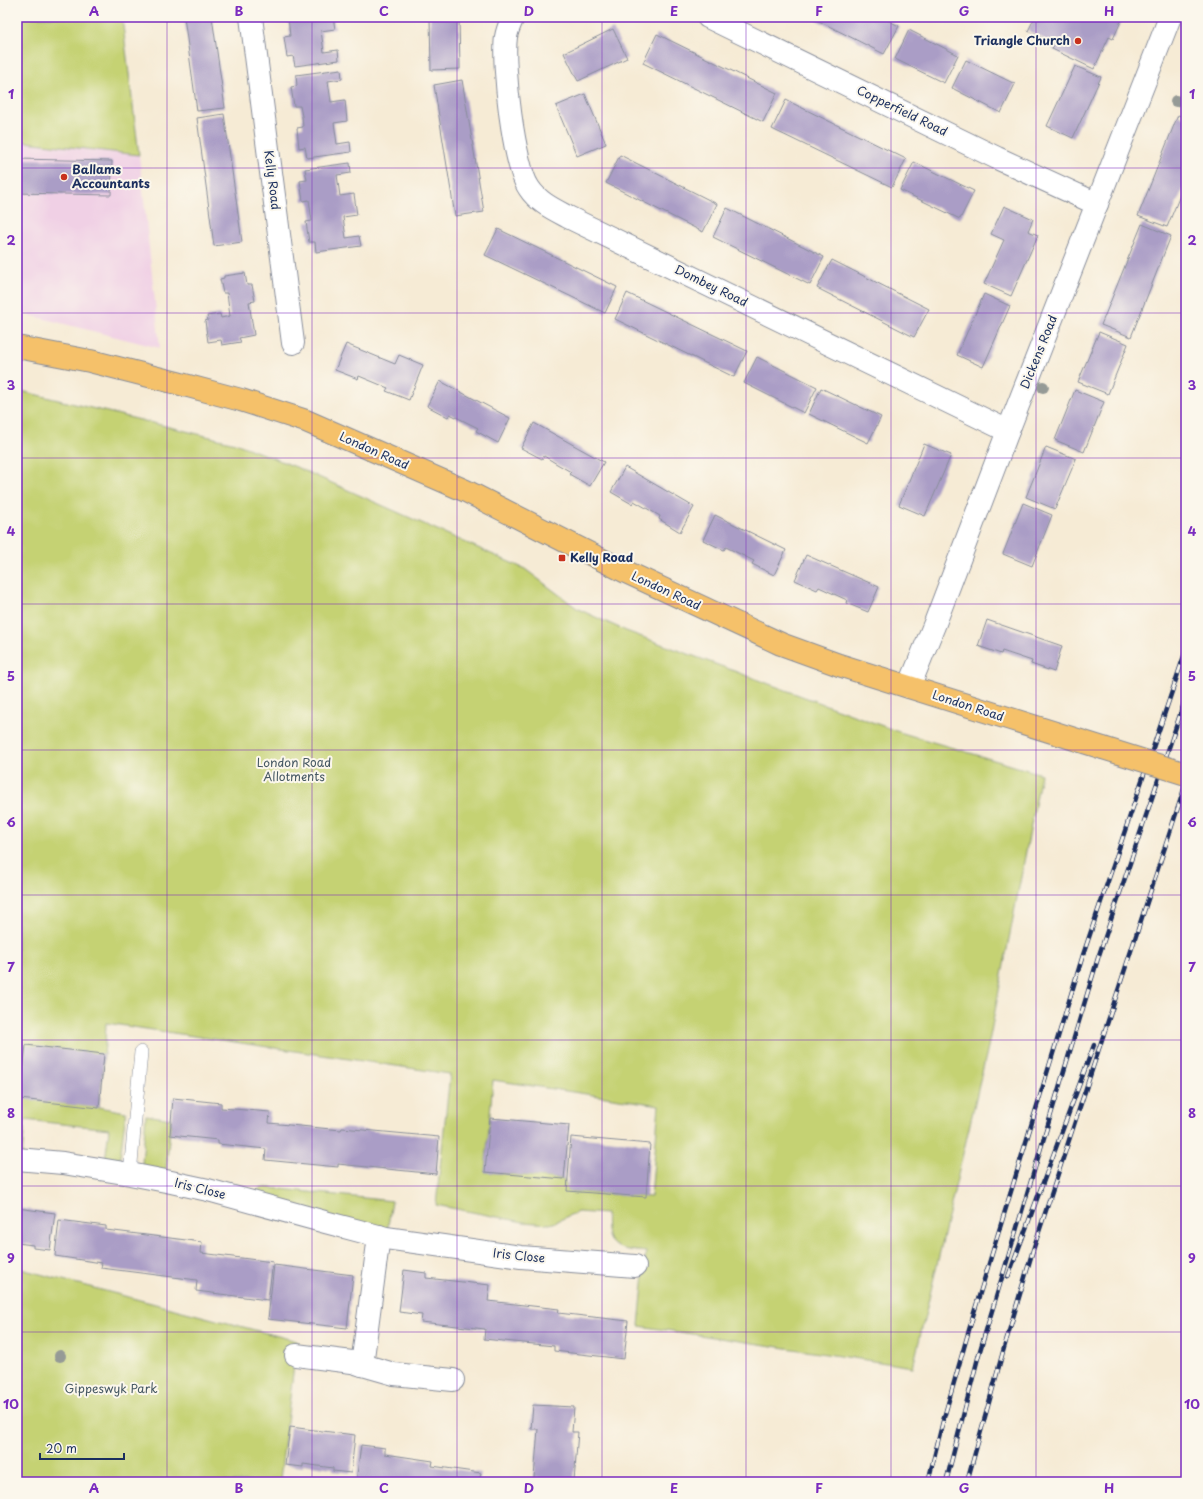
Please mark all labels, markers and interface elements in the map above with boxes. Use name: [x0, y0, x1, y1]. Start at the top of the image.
text: A: [89, 1, 99, 20]
text: B: [235, 1, 244, 20]
text: C: [379, 1, 389, 20]
text: D: [524, 1, 534, 20]
text: E: [670, 1, 678, 20]
text: F: [815, 1, 823, 20]
text: G: [959, 1, 969, 20]
text: H: [1104, 1, 1114, 20]
place label: Triangle Church: [974, 31, 1070, 49]
marker: Triangle Church: [1073, 36, 1083, 46]
street label: Copperfield Road: [854, 80, 951, 140]
text: 1: [8, 84, 14, 103]
text: 1: [1189, 84, 1195, 103]
street label: Kelly Road: [260, 149, 286, 211]
place label: Ballams Accountants: [72, 160, 150, 192]
marker: Ballams Accountants: [59, 172, 69, 182]
text: 2: [6, 230, 16, 249]
text: 2: [1187, 230, 1197, 249]
street label: Dombey Road: [672, 260, 751, 311]
street label: Dickens Road: [1015, 312, 1061, 391]
text: 3: [7, 375, 16, 394]
text: 3: [1188, 375, 1197, 394]
street label: London Road: [337, 427, 412, 473]
text: 4: [7, 521, 16, 540]
text: 4: [1188, 521, 1197, 540]
place label: Kelly Road: [570, 548, 633, 566]
marker: Kelly Road: [557, 553, 567, 563]
street label: London Road: [629, 566, 704, 614]
text: 5: [7, 666, 15, 685]
text: 5: [1188, 666, 1196, 685]
street label: London Road: [930, 685, 1006, 725]
park label: London Road Allotments: [257, 753, 331, 785]
text: 6: [6, 812, 16, 831]
text: 6: [1187, 812, 1197, 831]
text: 7: [7, 957, 15, 976]
text: 7: [1188, 957, 1196, 976]
text: 8: [7, 1103, 15, 1122]
text: 8: [1188, 1103, 1196, 1122]
street label: Iris Close: [173, 1173, 228, 1203]
street label: Iris Close: [492, 1243, 546, 1267]
text: 9: [7, 1248, 15, 1267]
text: 9: [1188, 1248, 1196, 1267]
park label: Gippeswyk Park: [64, 1379, 158, 1397]
text: 10: [3, 1394, 19, 1413]
text: 10: [1184, 1394, 1200, 1413]
scale bar: [40, 1435, 124, 1461]
text: 20 m: [46, 1439, 77, 1457]
text: A: [89, 1478, 99, 1497]
text: B: [235, 1478, 244, 1497]
text: C: [379, 1478, 389, 1497]
text: D: [524, 1478, 534, 1497]
text: E: [670, 1478, 678, 1497]
text: F: [815, 1478, 823, 1497]
text: G: [959, 1478, 969, 1497]
text: H: [1104, 1478, 1114, 1497]

